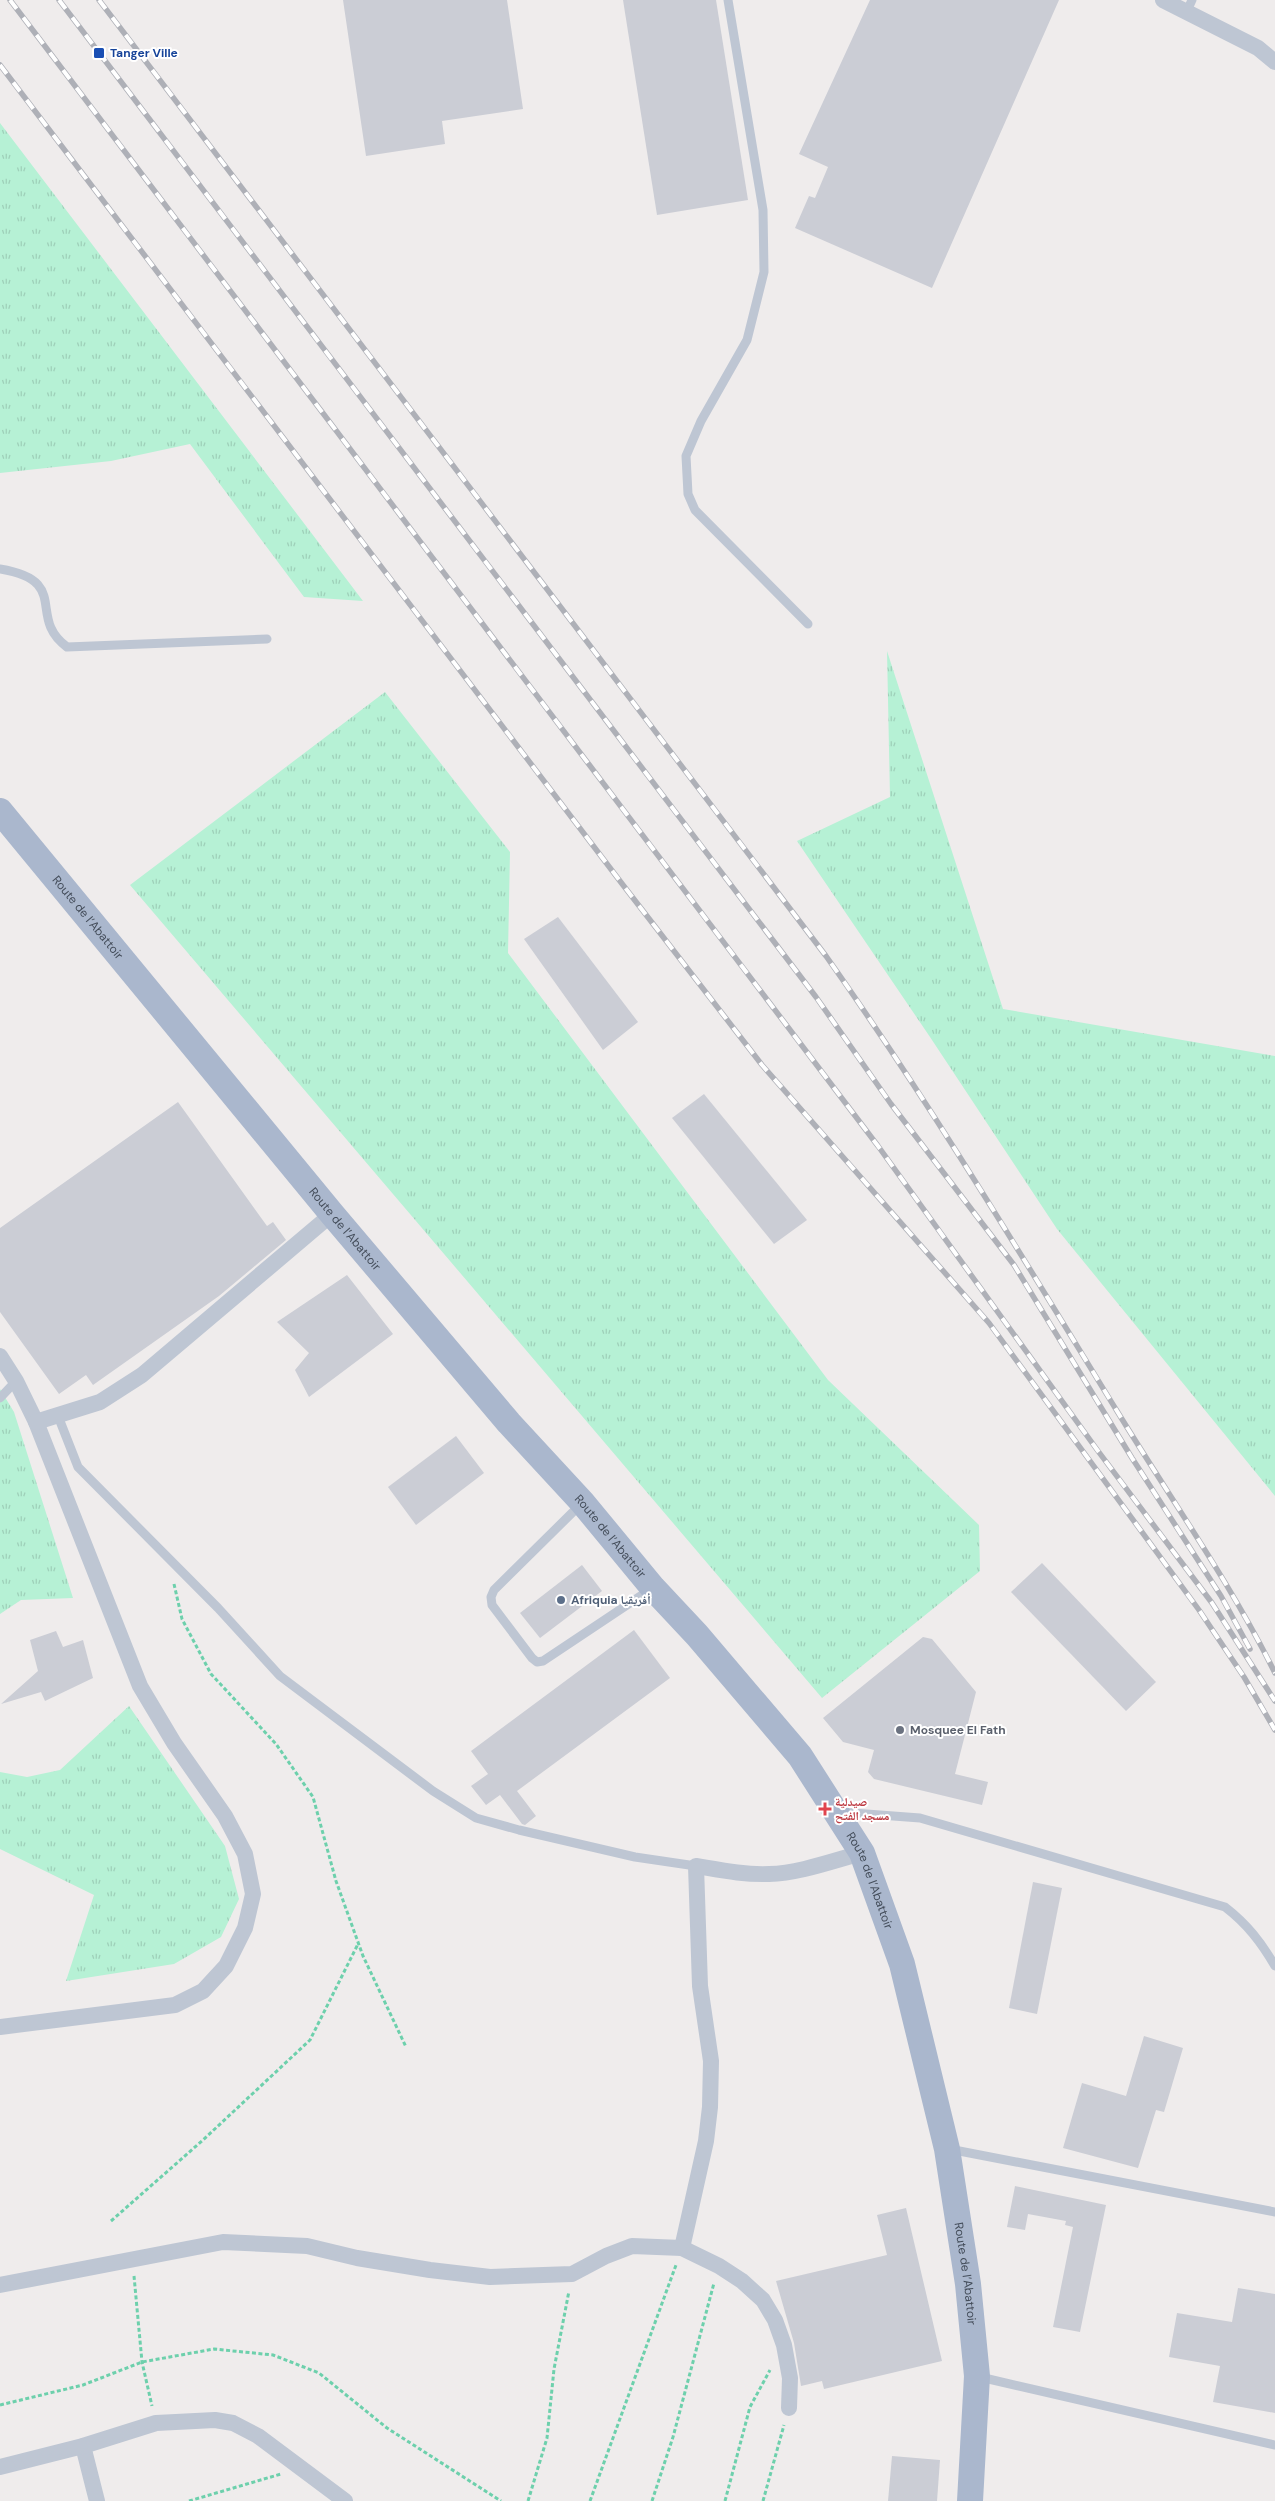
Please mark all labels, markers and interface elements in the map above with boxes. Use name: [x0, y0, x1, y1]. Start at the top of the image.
place label: Tanger Ville: [110, 45, 178, 61]
marker: Tanger Ville: [92, 46, 106, 60]
street label: Route de l’Abattoir: [49, 872, 127, 963]
street label: Route de l’Abattoir: [305, 1184, 385, 1274]
street label: Route de l’Abattoir: [571, 1491, 650, 1582]
place label: Afriquia أفريقيا: [571, 1592, 651, 1608]
marker: Afriquia أفريقيا: [555, 1594, 567, 1606]
place label: Mosquee El Fath: [910, 1722, 1006, 1738]
marker: Mosquee El Fath: [894, 1724, 906, 1736]
place label: صيدلية مسجد الفتح: [835, 1794, 890, 1824]
marker: صيدلية مسجد الفتح: [819, 1803, 831, 1815]
street label: Route de l’Abattoir: [843, 1829, 897, 1932]
street label: Route de l’Abattoir: [951, 2221, 980, 2326]

